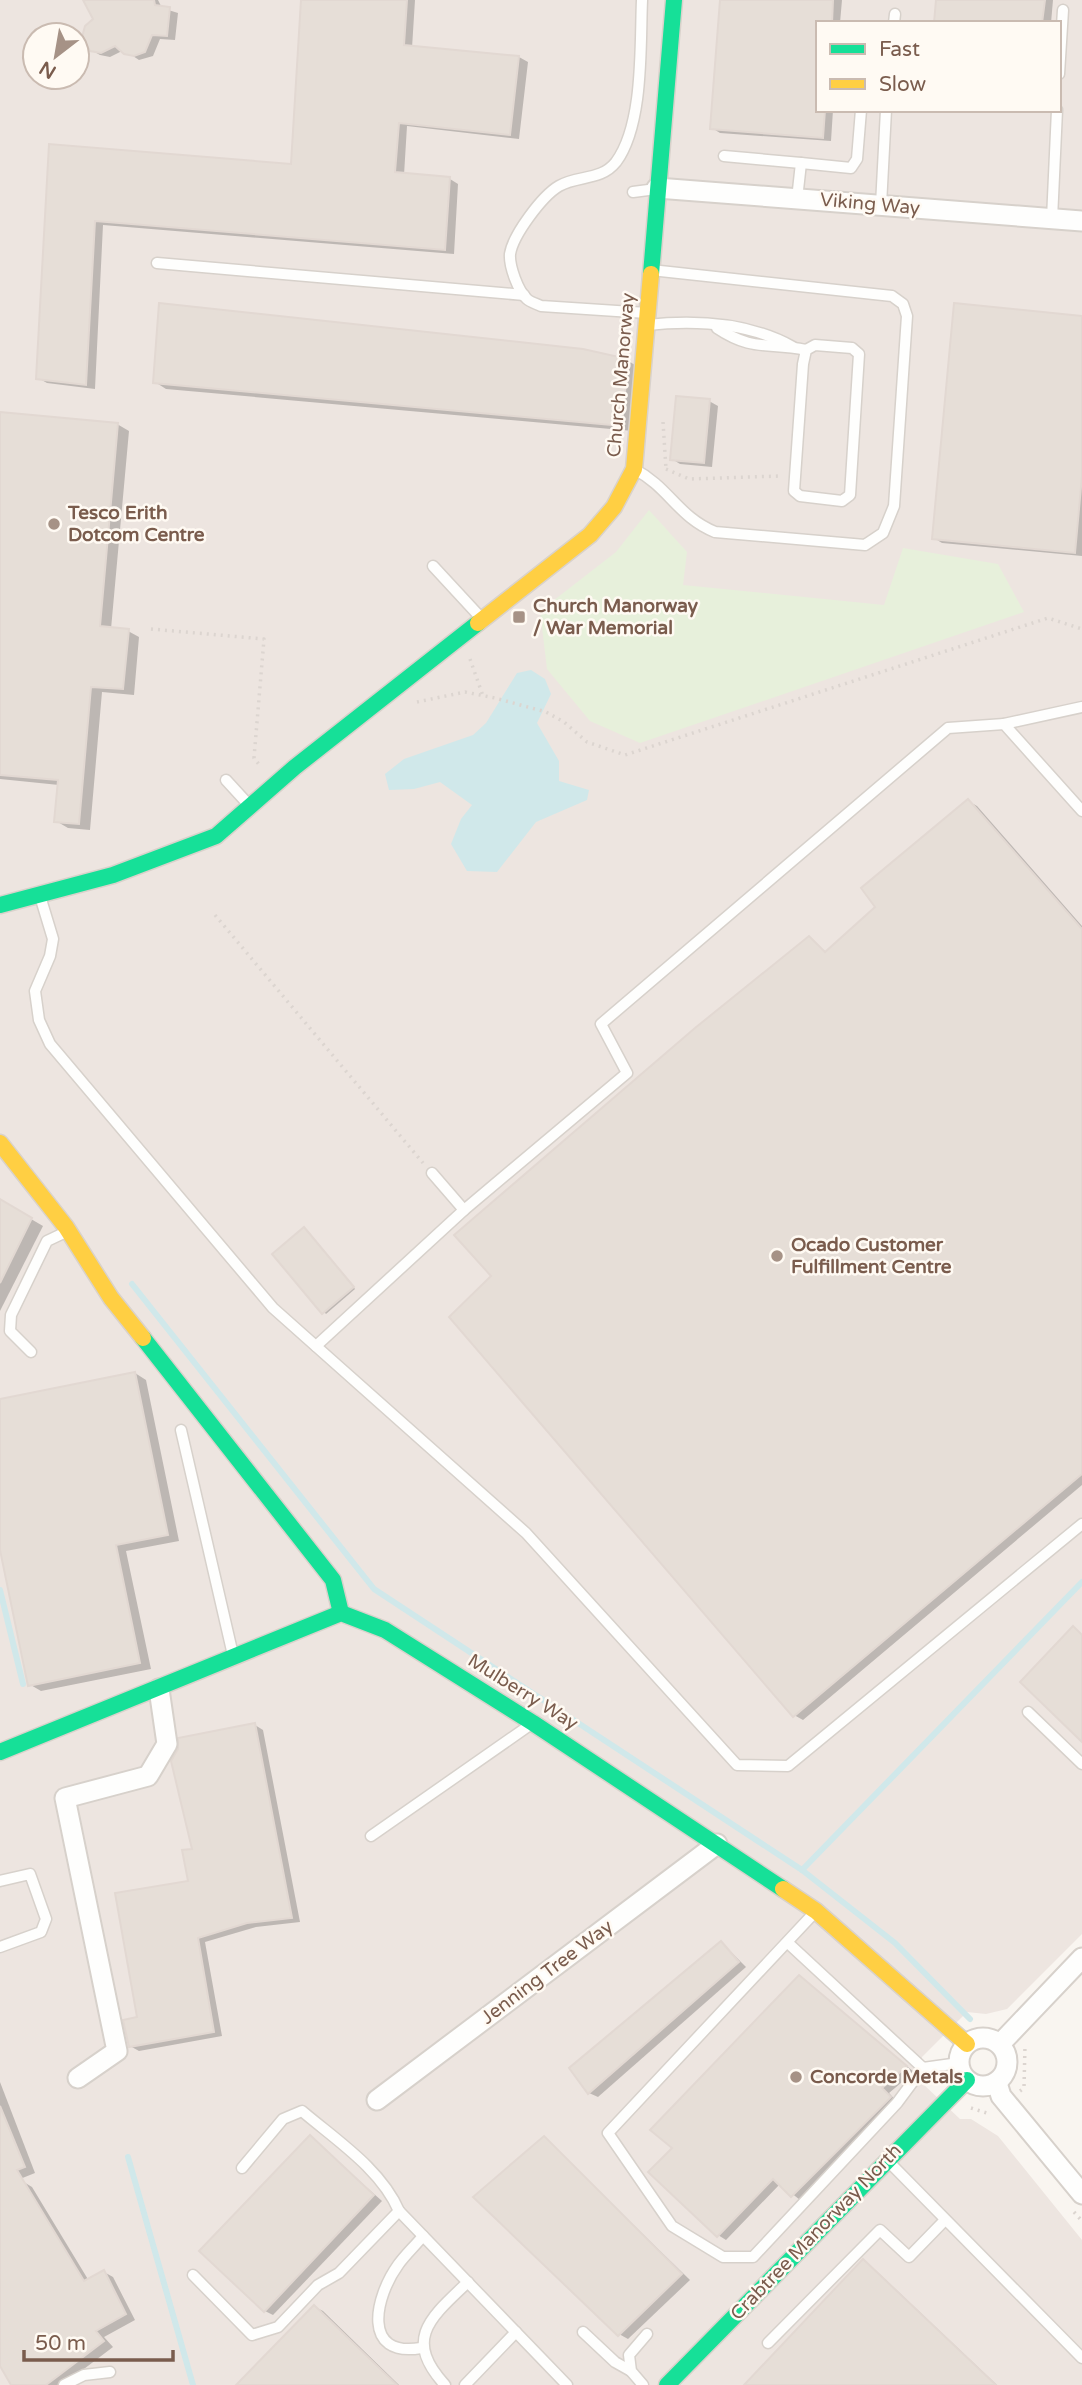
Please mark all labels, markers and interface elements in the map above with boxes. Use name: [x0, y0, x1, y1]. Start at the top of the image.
north arrow: [21, 21, 91, 91]
legend: [816, 21, 1061, 112]
text: Fast: [879, 37, 920, 62]
text: N: [36, 56, 60, 83]
text: Slow: [879, 72, 927, 97]
street label: Viking Way: [819, 189, 921, 219]
street label: Church Manorway: [603, 292, 639, 458]
place label: Tesco Erith Dotcom Centre: [67, 502, 205, 546]
marker: Tesco Erith Dotcom Centre: [46, 516, 62, 532]
place label: Church Manorway / War Memorial: [533, 595, 699, 639]
marker: Church Manorway / War Memorial: [511, 609, 527, 625]
place label: Ocado Customer Fulfillment Centre: [791, 1234, 952, 1278]
marker: Ocado Customer Fulfillment Centre: [769, 1248, 785, 1264]
street label: Mulberry Way: [464, 1649, 582, 1735]
street label: Jenning Tree Way: [477, 1915, 617, 2029]
place label: Concorde Metals: [810, 2066, 963, 2088]
marker: Concorde Metals: [788, 2069, 804, 2085]
street label: Crabtree Manorway North: [726, 2139, 906, 2325]
scale bar: [24, 2318, 173, 2362]
text: 50 m: [35, 2331, 86, 2356]

